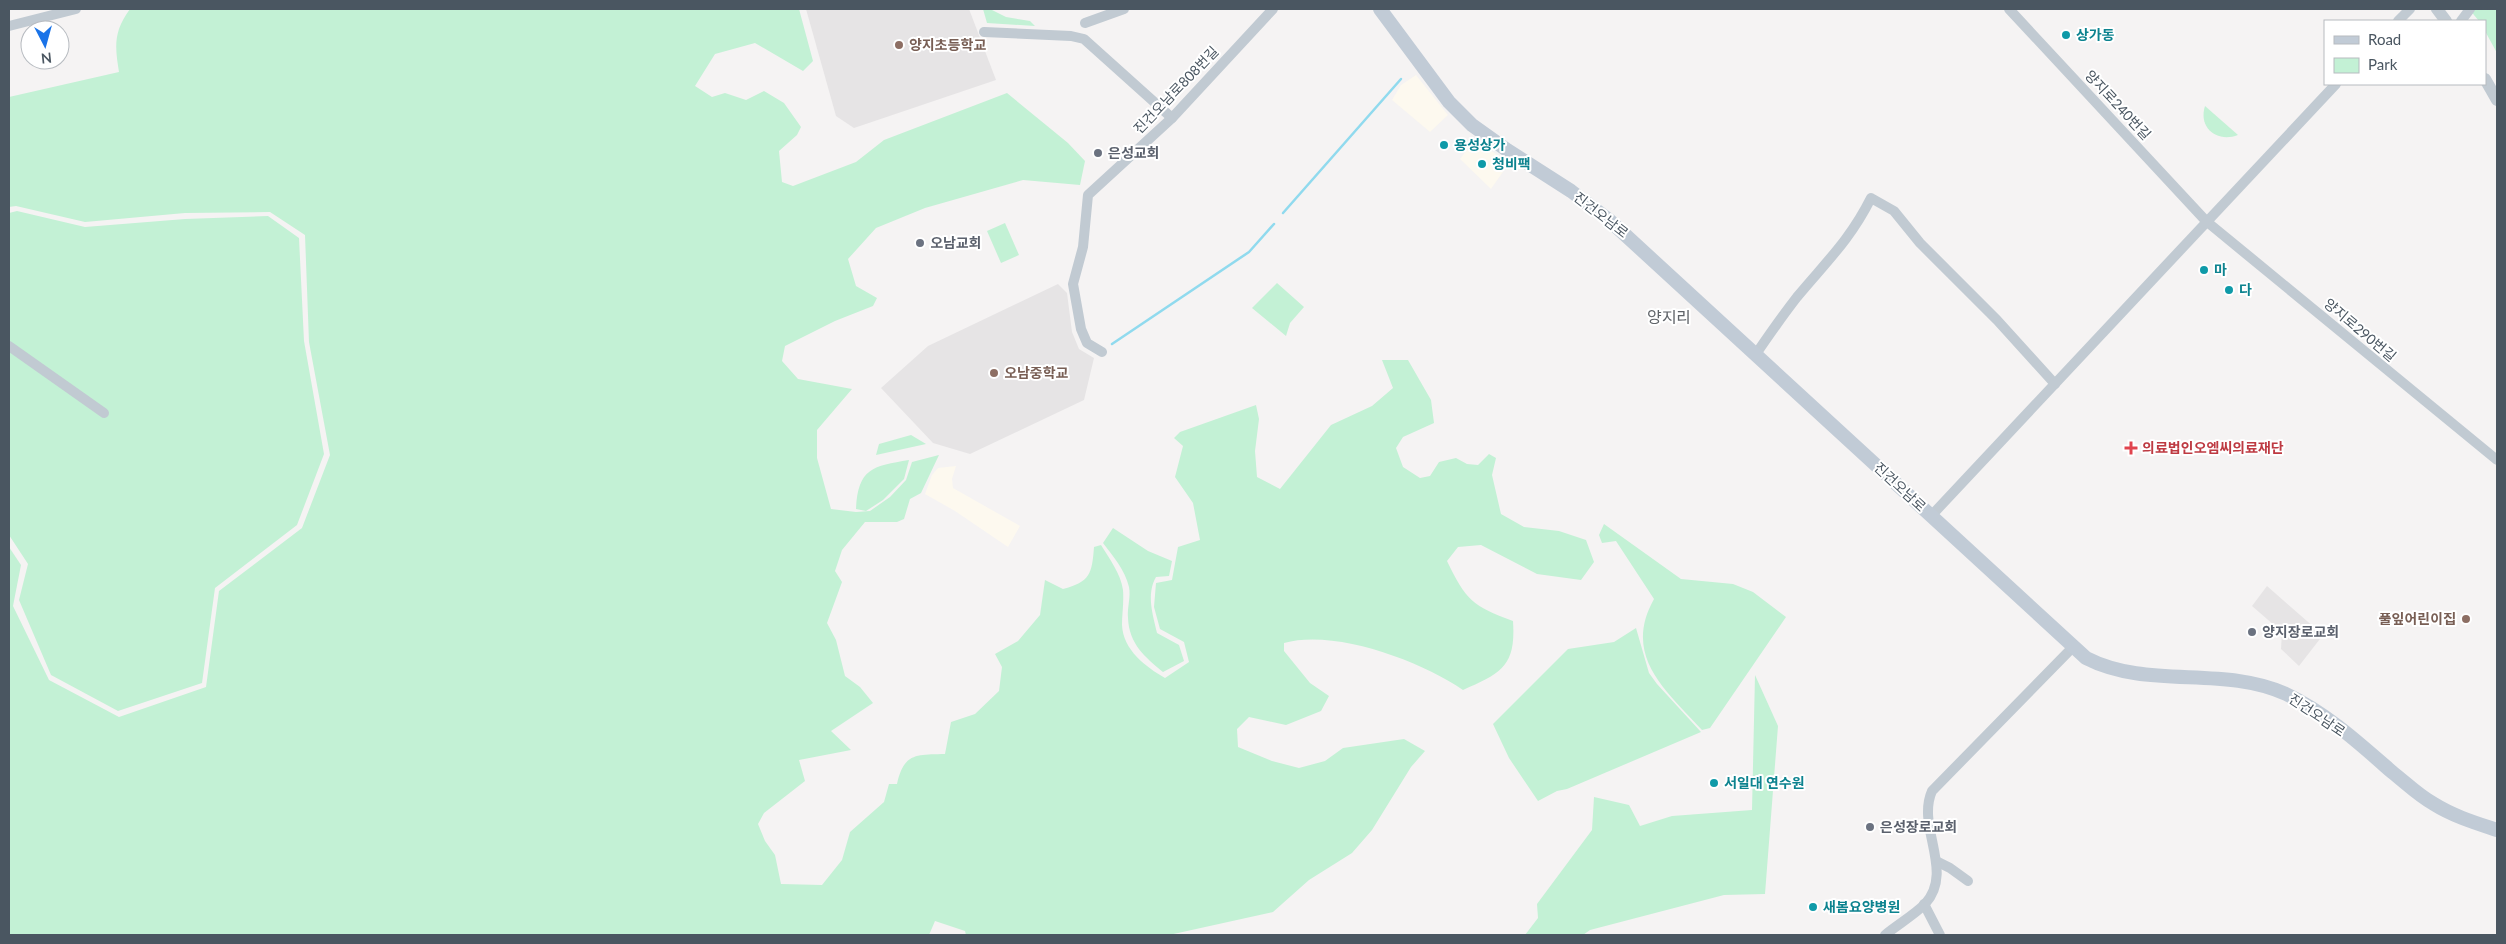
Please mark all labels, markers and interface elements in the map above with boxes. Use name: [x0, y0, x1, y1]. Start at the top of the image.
north arrow: [20, 20, 70, 70]
legend: [2324, 20, 2486, 85]
place label: 상가동: [2076, 26, 2115, 43]
marker: 상가동: [2060, 29, 2072, 41]
text: Road: [2368, 30, 2401, 48]
place label: 양지초등학교: [909, 36, 986, 53]
marker: 양지초등학교: [893, 39, 905, 51]
street label: 진건오남로808번길: [1130, 43, 1222, 137]
text: N: [40, 49, 53, 67]
text: Park: [2368, 55, 2398, 73]
street label: 양지로240번길: [2082, 66, 2155, 143]
place label: 용성상가: [1454, 136, 1506, 153]
marker: 용성상가: [1438, 139, 1450, 151]
place label: 은성교회: [1108, 144, 1160, 161]
marker: 은성교회: [1092, 147, 1104, 159]
place label: 청비팩: [1492, 155, 1531, 172]
marker: 청비팩: [1476, 158, 1488, 170]
street label: 진건오남로: [1571, 188, 1632, 241]
place label: 오남교회: [930, 234, 982, 251]
marker: 오남교회: [914, 237, 926, 249]
place label: 마: [2214, 261, 2227, 278]
marker: 마: [2198, 264, 2210, 276]
place label: 다: [2239, 281, 2252, 298]
marker: 다: [2223, 284, 2235, 296]
street label: 양지로290번길: [2321, 295, 2400, 365]
district label: 양지리: [1647, 307, 1691, 326]
place label: 오남중학교: [1004, 364, 1069, 381]
marker: 오남중학교: [988, 367, 1000, 379]
place label: 의료법인오엠씨의료재단: [2142, 439, 2284, 456]
marker: 의료법인오엠씨의료재단: [2124, 441, 2138, 455]
street label: 진건오남로: [1871, 458, 1930, 515]
place label: 풀잎어린이집: [2379, 610, 2456, 627]
marker: 풀잎어린이집: [2460, 613, 2472, 625]
place label: 양지장로교회: [2262, 623, 2339, 640]
marker: 양지장로교회: [2246, 626, 2258, 638]
street label: 진건오남로: [2286, 690, 2349, 740]
place label: 서일대 연수원: [1724, 774, 1805, 791]
marker: 서일대 연수원: [1708, 777, 1720, 789]
place label: 은성장로교회: [1880, 818, 1957, 835]
marker: 은성장로교회: [1864, 821, 1876, 833]
place label: 새봄요양병원: [1823, 898, 1900, 915]
marker: 새봄요양병원: [1807, 901, 1819, 913]

